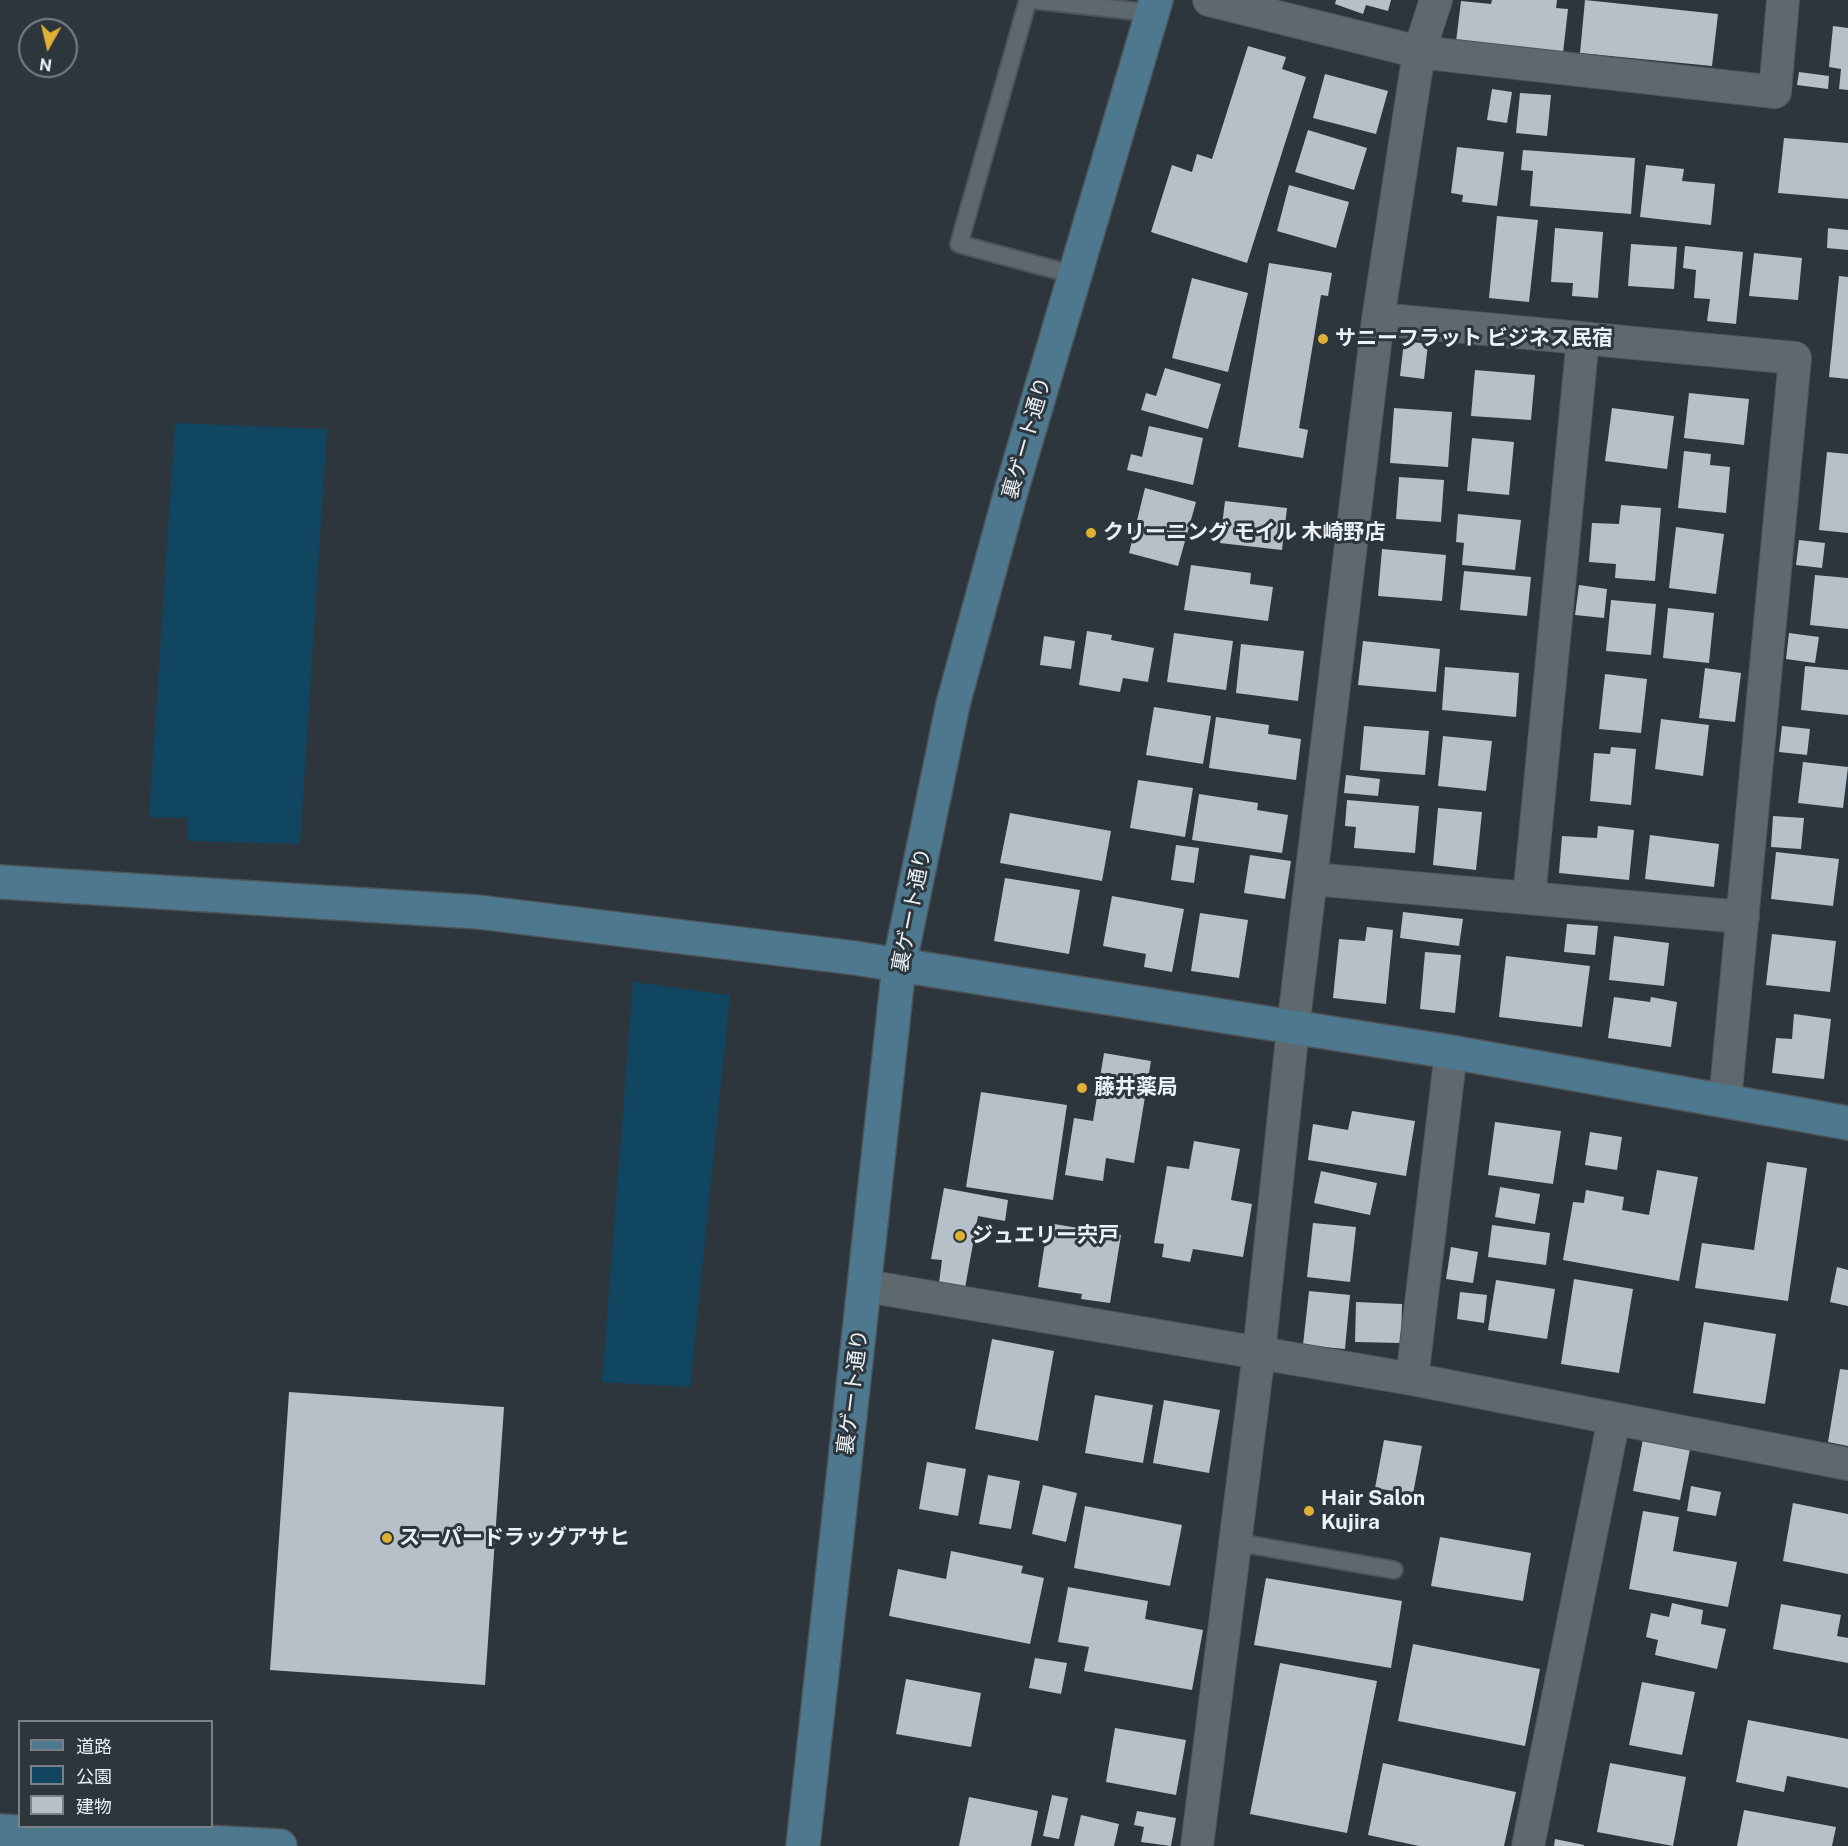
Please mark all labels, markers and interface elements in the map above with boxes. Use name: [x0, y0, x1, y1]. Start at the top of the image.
north arrow: [18, 18, 78, 78]
text: N: [38, 54, 53, 75]
place label: サニーフラット ビジネス民宿: [1335, 326, 1613, 352]
marker: サニーフラット ビジネス民宿: [1316, 332, 1330, 346]
street label: 裏ゲート通り: [998, 374, 1056, 502]
place label: クリーニング モイル 木崎野店: [1103, 520, 1385, 546]
marker: クリーニング モイル 木崎野店: [1084, 526, 1098, 540]
street label: 裏ゲート通り: [888, 846, 936, 974]
place label: 藤井薬局: [1094, 1075, 1178, 1101]
marker: 藤井薬局: [1075, 1081, 1089, 1095]
place label: ジュエリー宍戸: [972, 1223, 1119, 1249]
marker: ジュエリー宍戸: [953, 1229, 967, 1243]
street label: 裏ゲート通り: [833, 1328, 873, 1456]
place label: Hair Salon Kujira: [1321, 1486, 1425, 1536]
marker: Hair Salon Kujira: [1302, 1504, 1316, 1518]
place label: スーパードラッグアサヒ: [399, 1525, 630, 1551]
marker: スーパードラッグアサヒ: [380, 1531, 394, 1545]
legend: [18, 1720, 213, 1828]
text: 道路: [76, 1736, 112, 1757]
text: 公園: [76, 1766, 112, 1787]
text: 建物: [76, 1796, 112, 1817]

